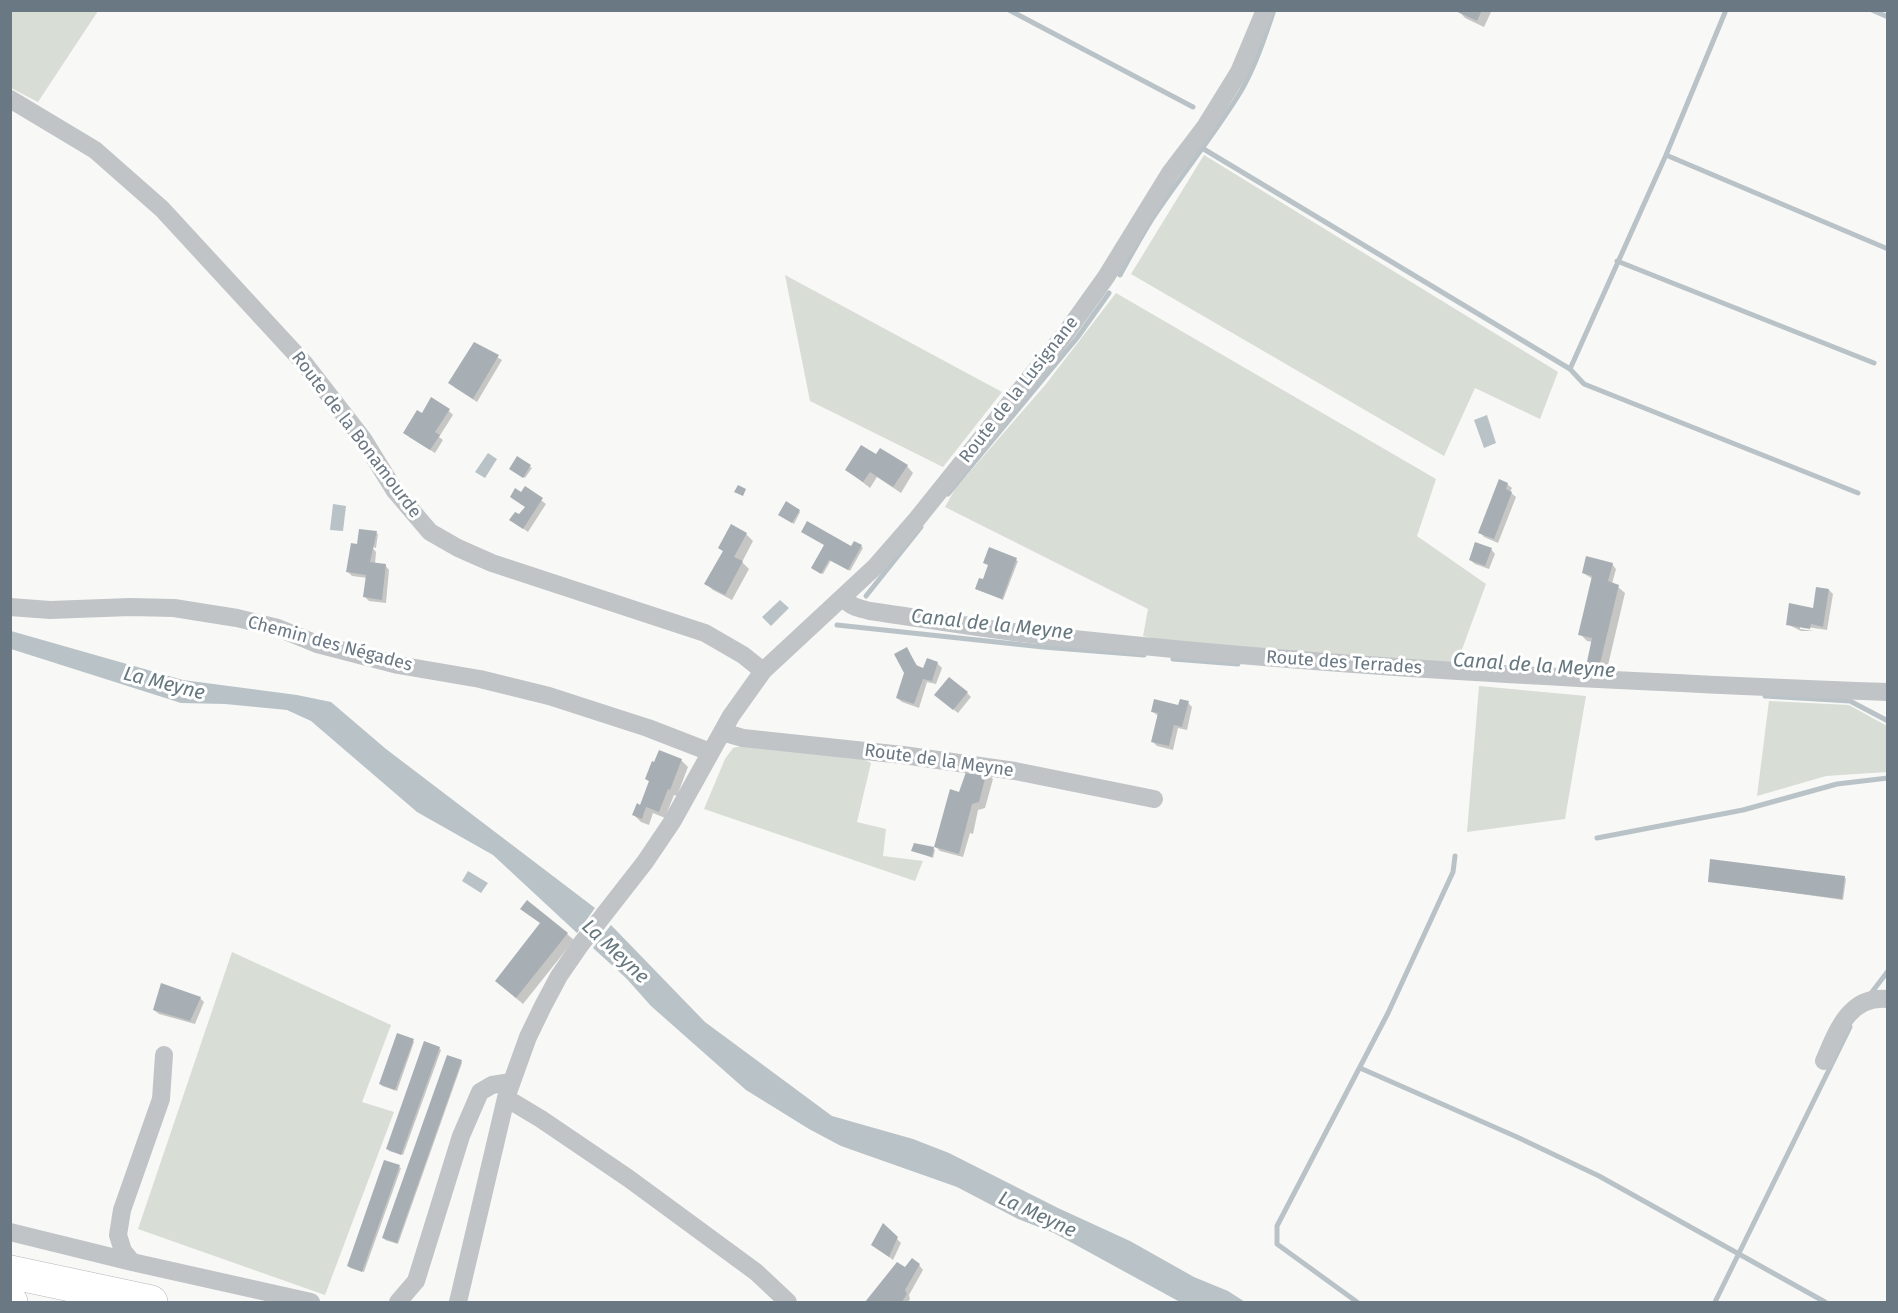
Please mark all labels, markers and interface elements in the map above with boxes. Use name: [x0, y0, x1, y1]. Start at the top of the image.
street label: Route de la Lusignane: [955, 312, 1083, 468]
street label: Route de la Bonamourde: [286, 348, 426, 522]
water label: Canal de la Meyne: [910, 605, 1074, 645]
street label: Chemin des Négades: [245, 612, 415, 676]
street label: Route des Terrades: [1265, 647, 1423, 679]
water label: Canal de la Meyne: [1452, 648, 1616, 684]
water label: La Meyne: [121, 662, 207, 706]
street label: Route de la Meyne: [863, 740, 1015, 782]
water label: La Meyne: [576, 915, 654, 989]
water label: La Meyne: [994, 1187, 1080, 1243]

